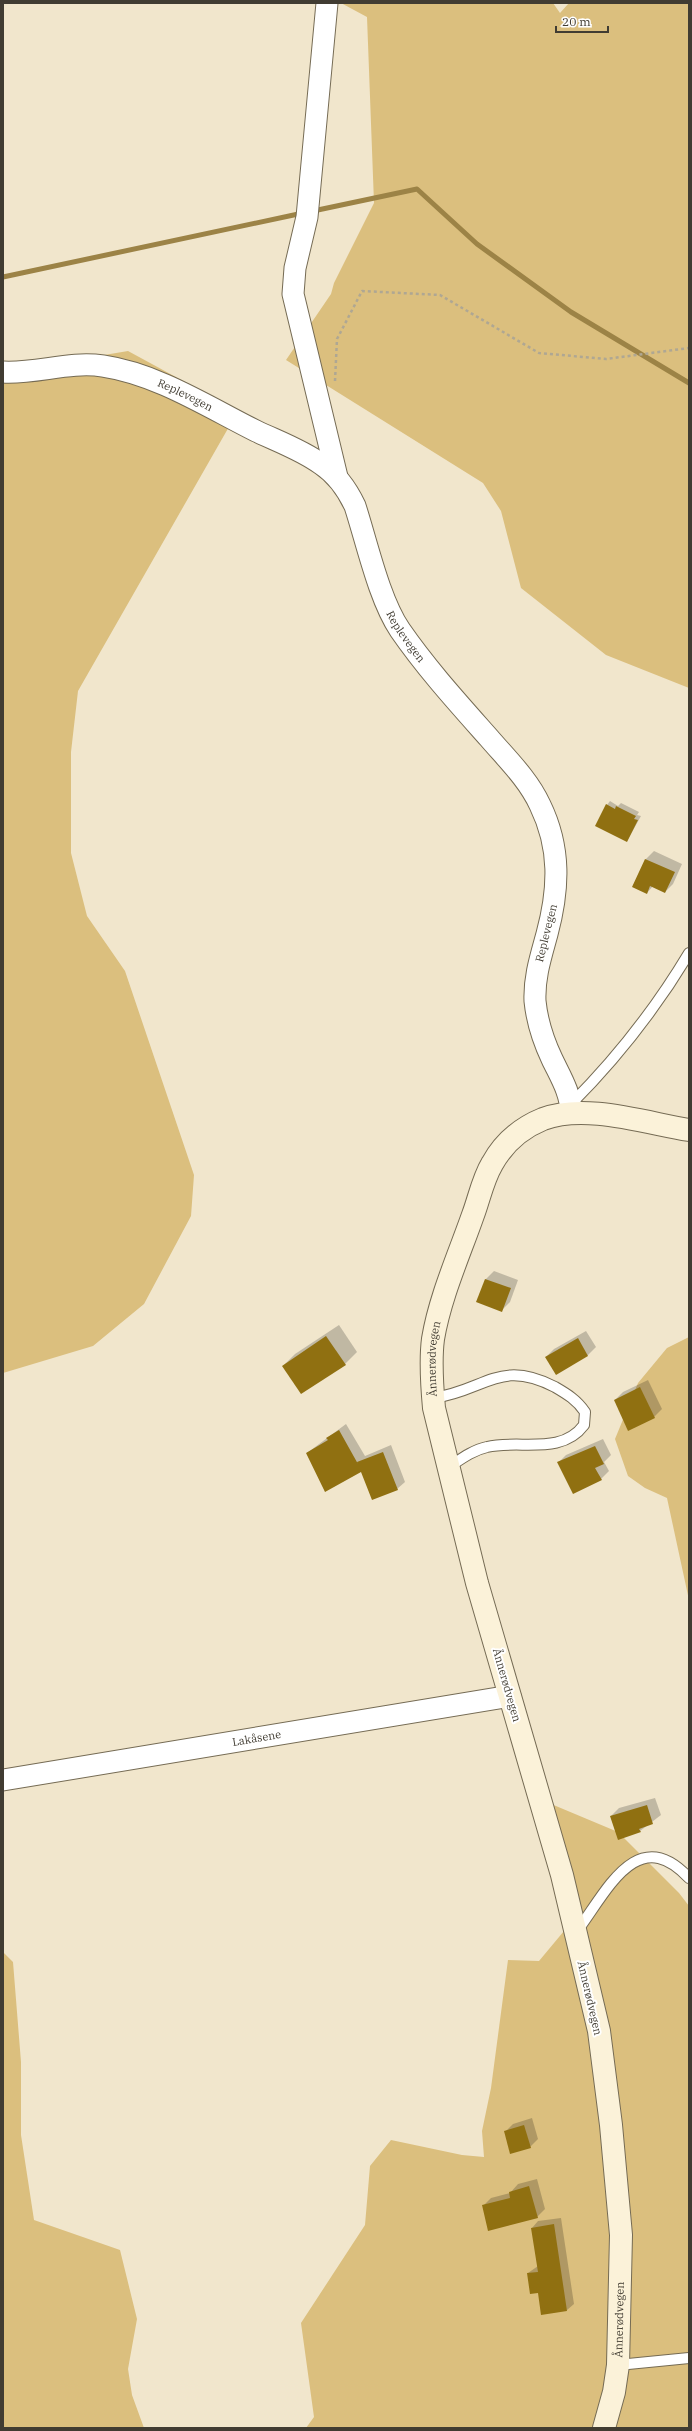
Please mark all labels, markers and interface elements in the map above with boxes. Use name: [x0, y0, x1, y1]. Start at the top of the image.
scale bar: [556, 8, 608, 34]
text: 20 m: [562, 14, 591, 29]
street label: Replevegen: [156, 376, 215, 414]
street label: Replevegen: [383, 608, 428, 665]
street label: Replevegen: [532, 902, 560, 964]
street label: Ånnerødvegen: [424, 1320, 443, 1397]
street label: Ånnerødvegen: [490, 1647, 524, 1723]
street label: Lakåsene: [231, 1727, 282, 1749]
street label: Ånnerødvegen: [575, 1959, 605, 2037]
street label: Ånnerødvegen: [611, 2282, 627, 2358]

